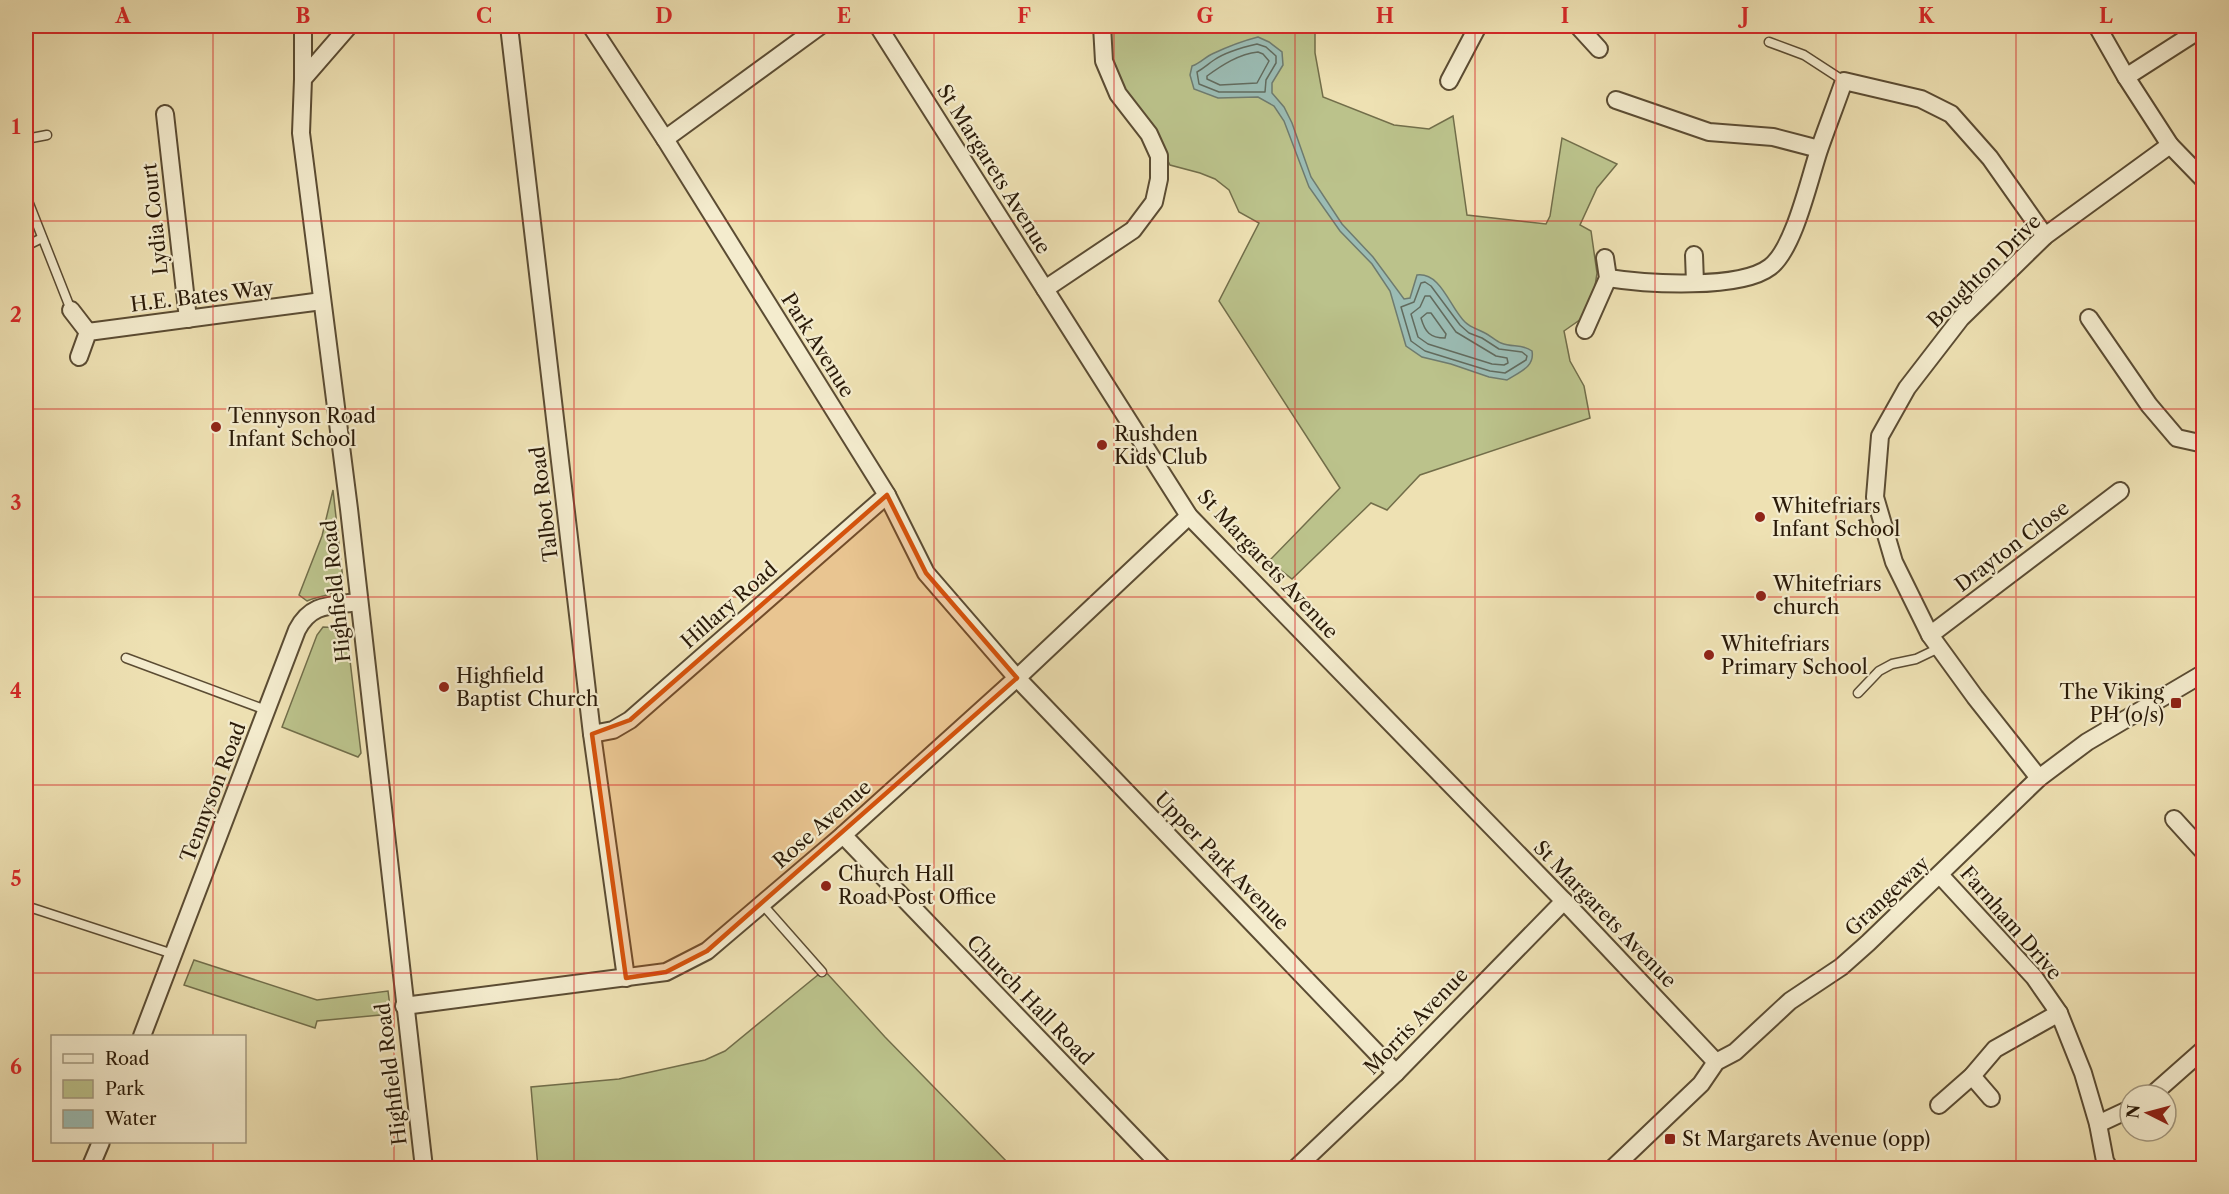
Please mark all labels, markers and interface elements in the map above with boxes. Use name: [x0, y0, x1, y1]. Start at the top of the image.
text: A: [114, 4, 131, 28]
text: B: [296, 4, 311, 28]
text: C: [476, 4, 492, 28]
text: D: [655, 4, 673, 28]
text: E: [837, 4, 851, 28]
text: F: [1017, 4, 1031, 28]
text: G: [1197, 4, 1214, 28]
text: H: [1376, 4, 1394, 28]
text: I: [1561, 4, 1569, 28]
text: J: [1737, 4, 1749, 28]
text: K: [1918, 4, 1935, 28]
text: L: [2099, 4, 2113, 28]
street label: St Margarets Avenue: [932, 80, 1056, 258]
text: 1: [12, 115, 21, 139]
street label: Lydia Court: [137, 162, 173, 276]
street label: Boughton Drive: [1922, 209, 2046, 333]
street label: H.E. Bates Way: [129, 275, 276, 317]
street label: Park Avenue: [776, 288, 860, 402]
text: 2: [10, 303, 22, 327]
place label: Tennyson Road Infant School: [228, 404, 376, 451]
marker: Tennyson Road Infant School: [209, 420, 223, 434]
place label: Rushden Kids Club: [1114, 422, 1208, 469]
marker: Rushden Kids Club: [1095, 438, 1109, 452]
street label: Talbot Road: [525, 445, 563, 563]
street label: St Margarets Avenue: [1193, 484, 1343, 644]
text: 3: [10, 491, 22, 515]
place label: Whitefriars Infant School: [1771, 494, 1900, 541]
street label: Drayton Close: [1950, 495, 2074, 597]
marker: Whitefriars Infant School: [1753, 510, 1767, 524]
street label: Highfield Road: [317, 519, 355, 663]
street label: Hillary Road: [676, 557, 782, 653]
place label: Whitefriars church: [1772, 572, 1882, 619]
marker: Whitefriars church: [1754, 589, 1768, 603]
place label: Whitefriars Primary School: [1720, 632, 1868, 679]
marker: Whitefriars Primary School: [1702, 648, 1716, 662]
place label: Highfield Baptist Church: [456, 664, 599, 711]
text: 4: [10, 679, 22, 703]
marker: Highfield Baptist Church: [437, 680, 451, 694]
place label: The Viking PH (o/s): [2060, 680, 2164, 727]
marker: The Viking PH (o/s): [2169, 696, 2183, 710]
street label: Tennyson Road: [175, 719, 251, 865]
street label: Rose Avenue: [768, 775, 876, 873]
street label: Upper Park Avenue: [1150, 787, 1294, 935]
street label: St Margarets Avenue: [1529, 835, 1681, 993]
street label: Grangeway: [1840, 850, 1935, 941]
street label: Farnham Drive: [1955, 861, 2067, 985]
place label: Church Hall Road Post Office: [838, 862, 996, 909]
text: 5: [10, 867, 22, 891]
marker: Church Hall Road Post Office: [819, 879, 833, 893]
street label: Church Hall Road: [962, 930, 1098, 1070]
street label: Morris Avenue: [1359, 963, 1473, 1079]
street label: Highfield Road: [370, 1002, 412, 1146]
legend: [51, 1035, 246, 1143]
text: Road: [105, 1048, 150, 1070]
text: 6: [10, 1055, 22, 1079]
text: Park: [105, 1078, 146, 1100]
north arrow: [2118, 1083, 2178, 1143]
text: N: [2122, 1103, 2144, 1119]
text: Water: [104, 1108, 157, 1130]
place label: St Margarets Avenue (opp): [1682, 1127, 1930, 1151]
marker: St Margarets Avenue (opp): [1663, 1132, 1677, 1146]

